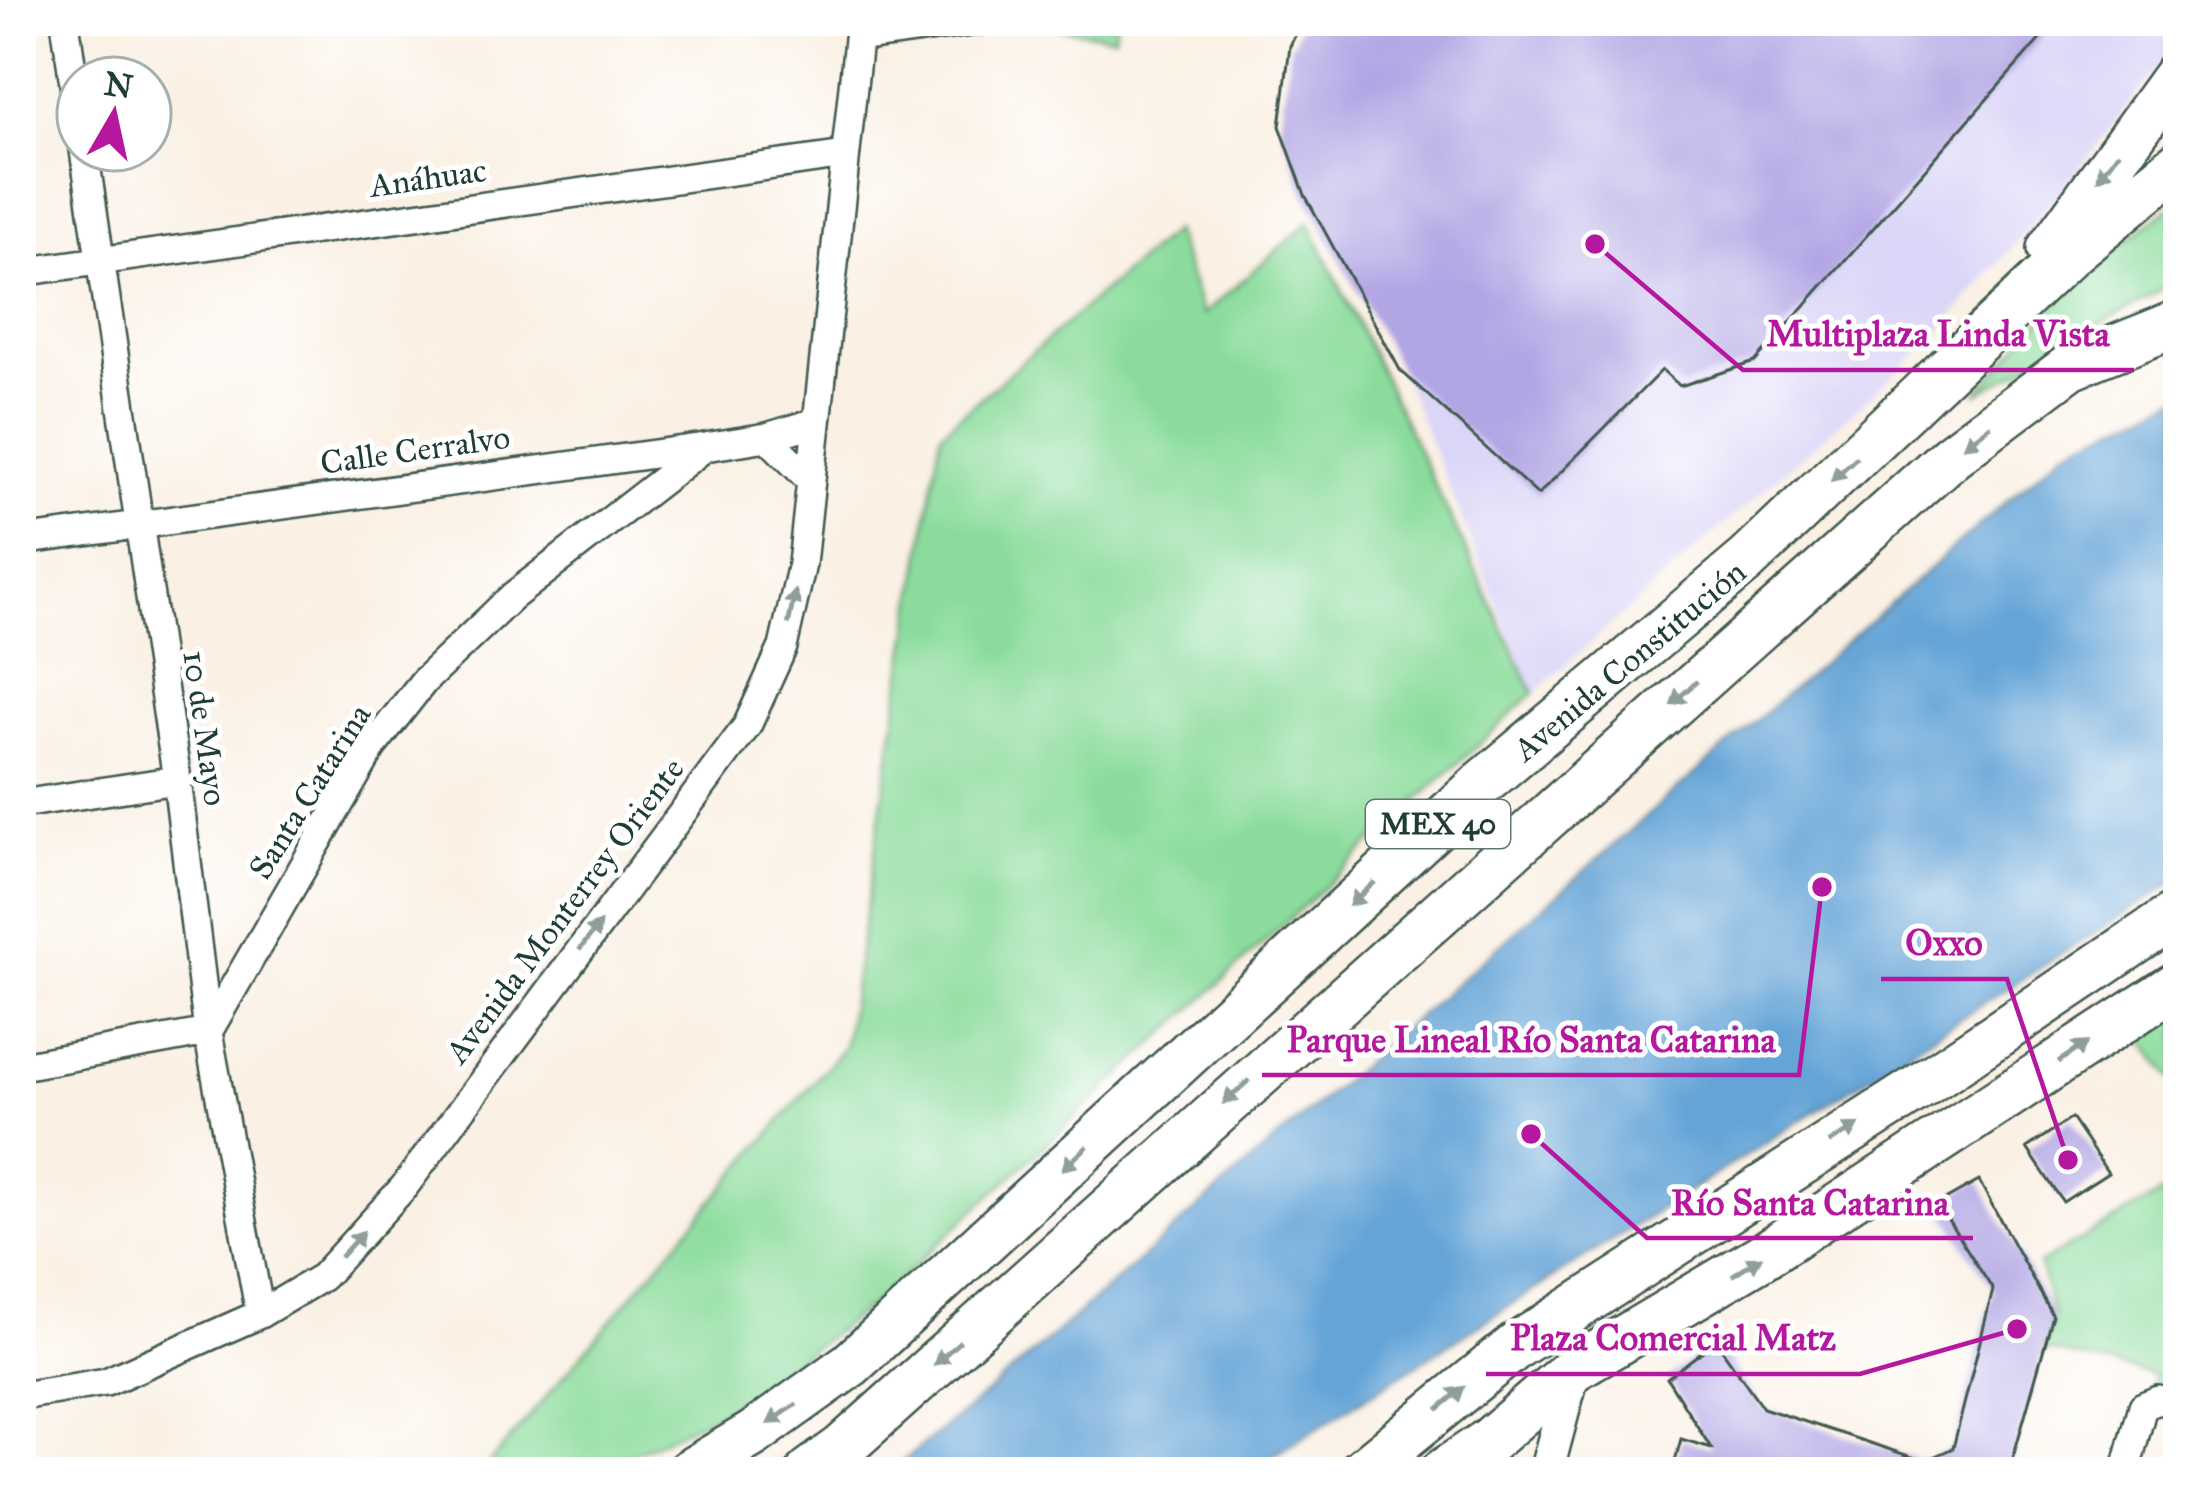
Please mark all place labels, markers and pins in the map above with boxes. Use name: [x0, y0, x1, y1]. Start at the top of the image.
callout: Multiplaza Linda Vista: [1743, 298, 2134, 370]
callout: Oxxo: [1881, 907, 2007, 979]
callout: Parque Lineal Río Santa Catarina: [1262, 1003, 1799, 1075]
callout: Río Santa Catarina: [1647, 1166, 1973, 1238]
callout: Plaza Comercial Matz: [1486, 1302, 1860, 1374]

